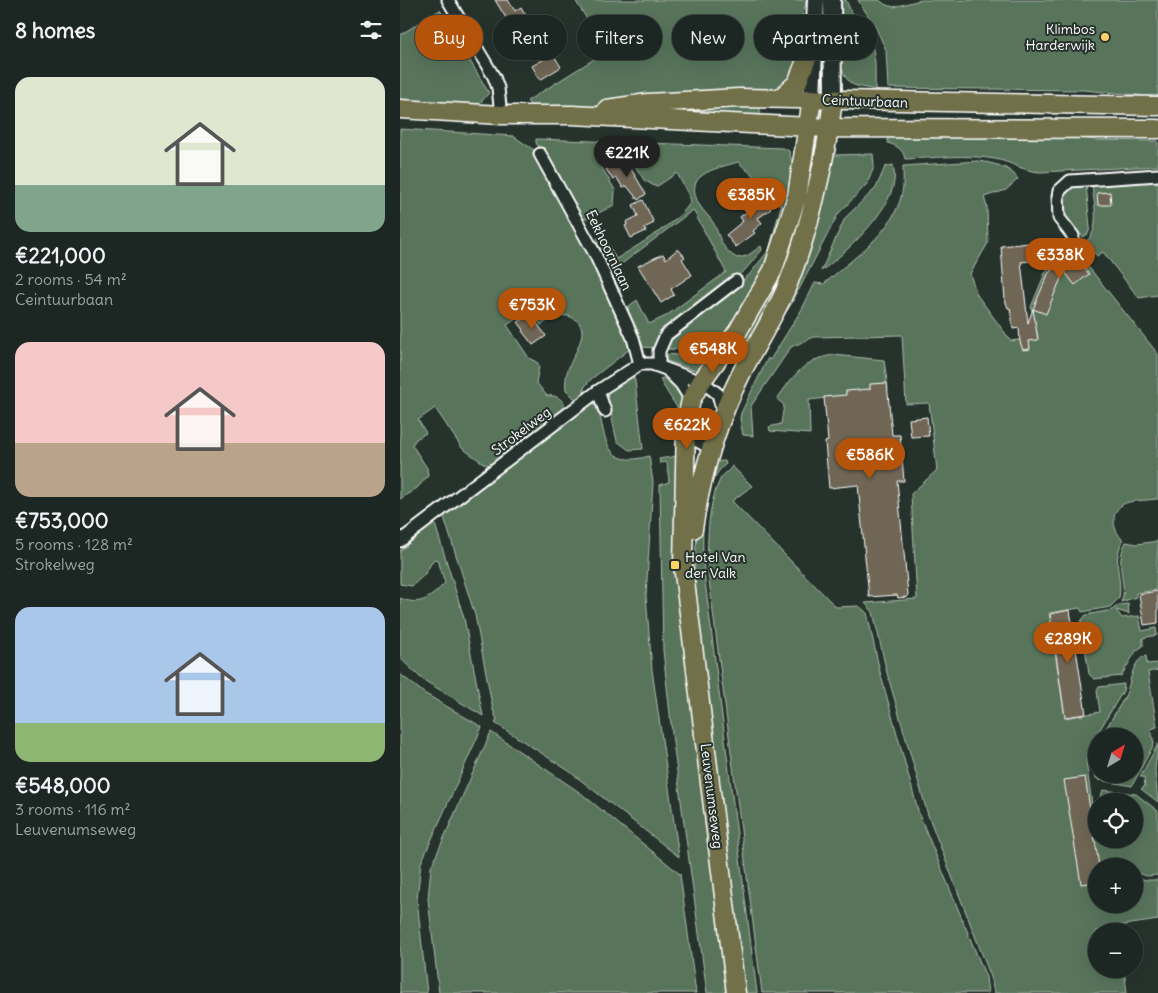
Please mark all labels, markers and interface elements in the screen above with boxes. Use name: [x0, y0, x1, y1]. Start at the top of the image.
chip: Buy: [415, 15, 483, 60]
chip: Rent: [493, 15, 567, 60]
chip: Filters: [577, 15, 662, 60]
chip: New: [672, 15, 744, 60]
chip: Apartment: [754, 15, 877, 60]
icon: filters: [357, 16, 385, 44]
text: 8 homes: [15, 17, 95, 44]
place label: Klimbos Harderwijk: [1026, 20, 1095, 54]
marker: Klimbos Harderwijk: [1099, 31, 1111, 43]
street label: Ceintuurbaan: [822, 91, 908, 111]
icon: home: [155, 109, 245, 199]
pin: €221K: [592, 136, 662, 178]
text: €221K: [605, 142, 649, 162]
pin: €385K: [716, 178, 786, 220]
text: €385K: [727, 184, 775, 204]
street label: Eekhoornlaan: [582, 207, 636, 293]
pin: €338K: [1025, 238, 1095, 280]
text: €221,000: [15, 242, 106, 269]
text: €338K: [1036, 244, 1084, 264]
text: 2 rooms · 54 m²: [15, 269, 127, 289]
pin: €753K: [497, 288, 567, 330]
text: Ceintuurbaan: [15, 289, 113, 309]
text: €753K: [509, 294, 555, 314]
pin: €548K: [678, 332, 748, 374]
text: €548K: [689, 338, 737, 358]
icon: home: [155, 374, 245, 464]
street label: Strokelweg: [488, 403, 554, 459]
pin: €622K: [652, 408, 722, 450]
text: €622K: [664, 414, 710, 434]
pin: €586K: [835, 438, 905, 480]
text: €586K: [846, 444, 894, 464]
text: €753,000: [15, 507, 109, 534]
text: 5 rooms · 128 m²: [15, 534, 133, 554]
place label: Hotel Van der Valk: [685, 548, 746, 582]
text: Strokelweg: [15, 554, 95, 574]
marker: Hotel Van der Valk: [669, 559, 681, 571]
pin: €289K: [1033, 622, 1103, 664]
text: €289K: [1044, 628, 1092, 648]
icon: home: [155, 639, 245, 729]
north arrow: [1088, 728, 1142, 782]
map controls: [1088, 728, 1143, 978]
street label: Leuvenumseweg: [697, 742, 727, 850]
text: €548,000: [15, 772, 111, 799]
button: locate: [1088, 793, 1143, 848]
text: 3 rooms · 116 m²: [15, 799, 131, 819]
text: Leuvenumseweg: [15, 819, 136, 839]
button: +: [1088, 858, 1143, 913]
button: −: [1088, 923, 1143, 978]

